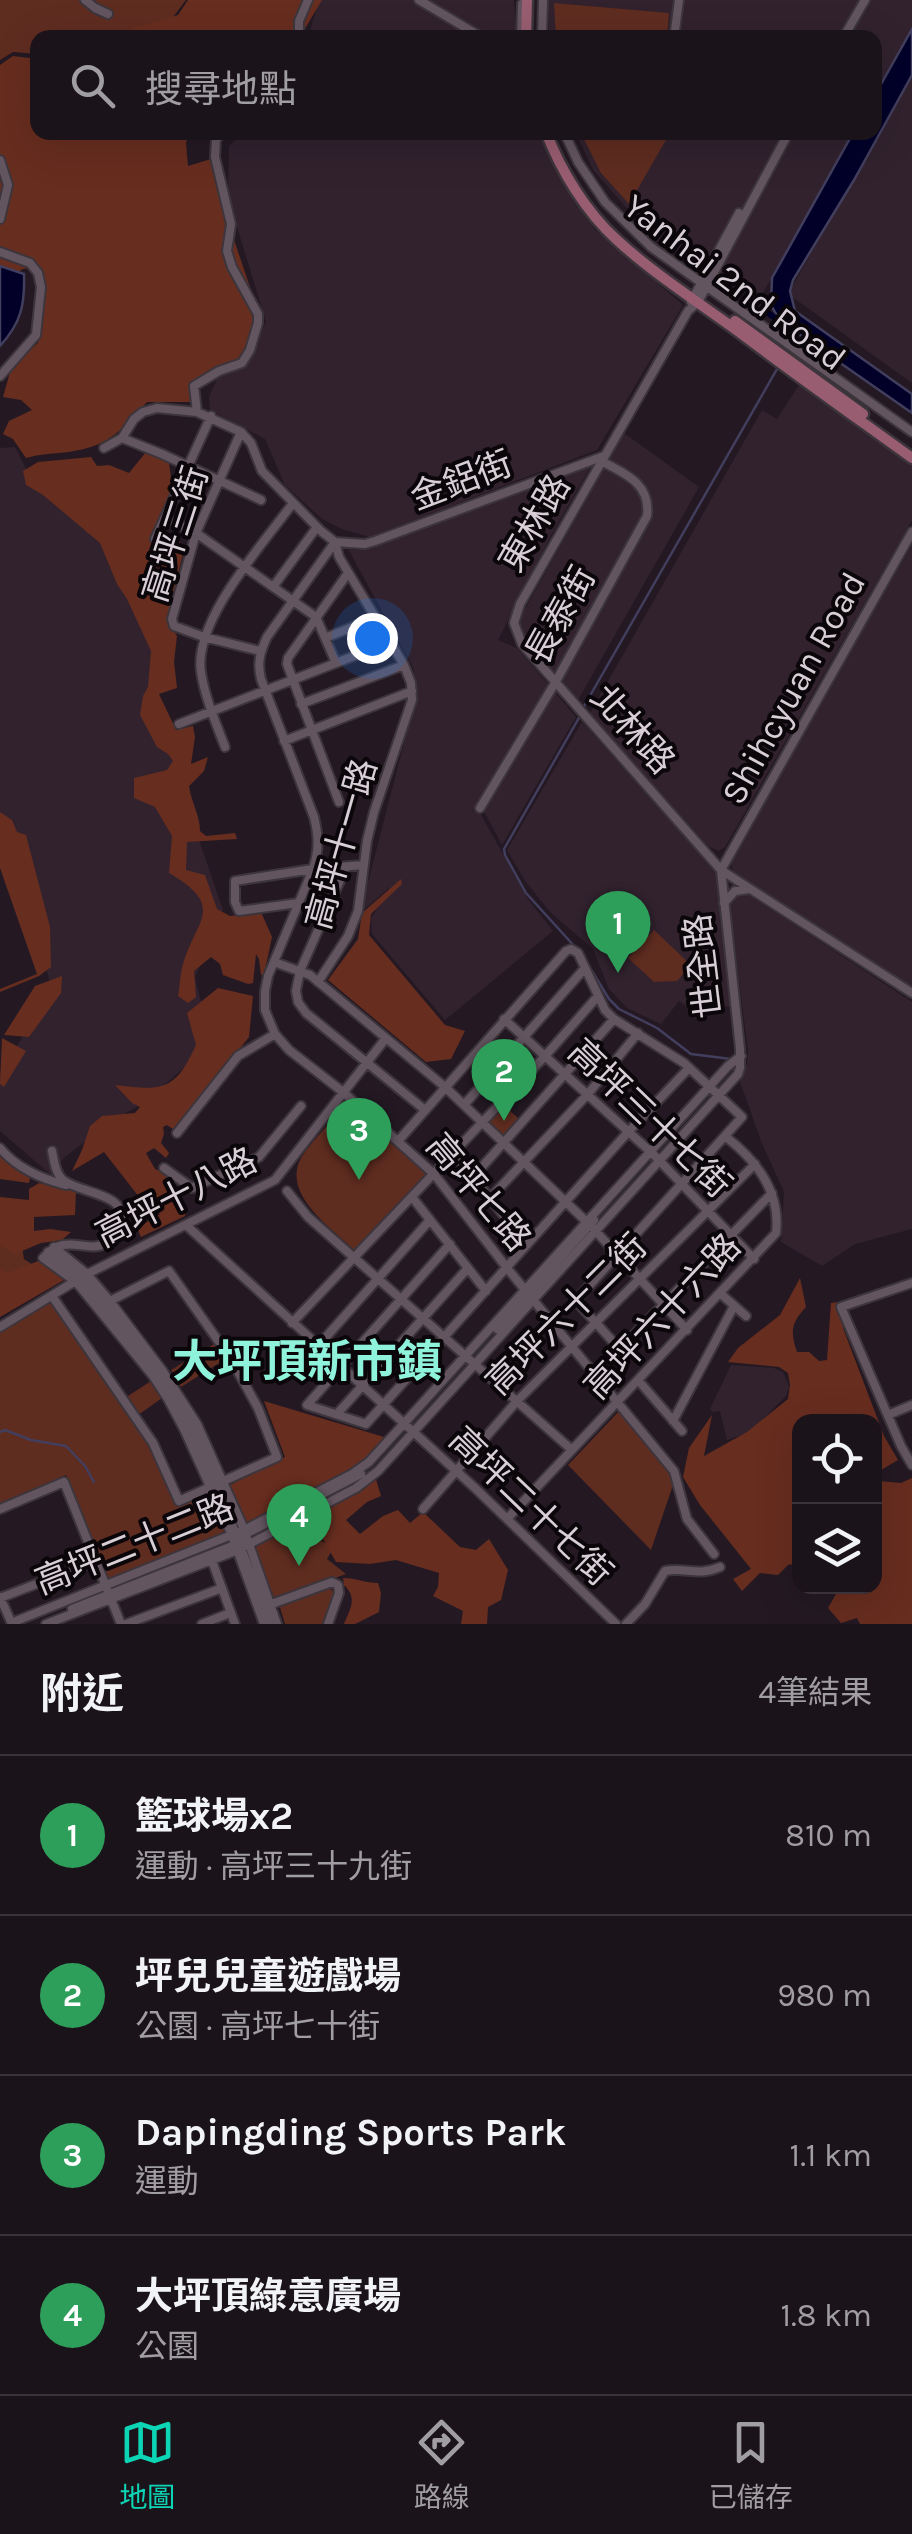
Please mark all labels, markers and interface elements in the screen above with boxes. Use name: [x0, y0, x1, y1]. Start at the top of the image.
search box: [30, 30, 882, 140]
icon: search: [65, 58, 120, 113]
text: 搜尋地點: [145, 67, 297, 112]
street label: Yanhai 2nd Road: [616, 186, 854, 379]
street label: 金鋁街: [405, 443, 518, 518]
street label: 高坪三街: [134, 461, 217, 607]
street label: 東林路: [490, 468, 578, 579]
street label: 長泰街: [517, 559, 604, 671]
street label: Shihcyuan Road: [713, 565, 874, 811]
your location: [347, 613, 398, 664]
street label: 北林路: [582, 677, 683, 782]
street label: 高坪十一路: [298, 754, 385, 934]
pin: 1: [586, 890, 650, 973]
street label: 世全路: [677, 911, 730, 1021]
street label: 高坪三十七街: [560, 1031, 739, 1206]
pin: 2: [472, 1038, 536, 1121]
pin: 3: [326, 1098, 392, 1180]
street label: 高坪七路: [418, 1126, 539, 1259]
street label: 高坪十八路: [89, 1139, 264, 1255]
street label: 高坪六十二街: [478, 1226, 655, 1403]
street label: 高坪六十六路: [576, 1226, 749, 1407]
district label: 大坪頂新市鎮: [172, 1336, 442, 1388]
map controls: [792, 1414, 882, 1594]
button: locate: [792, 1414, 882, 1504]
street label: 高坪二十七街: [441, 1419, 620, 1594]
pin: 4: [266, 1484, 332, 1566]
street label: 高坪二十二路: [29, 1486, 239, 1603]
button: layers: [792, 1504, 882, 1594]
text: 附近: [40, 1669, 124, 1719]
text: 4筆結果: [758, 1674, 872, 1711]
text: 籃球場x2: [135, 1794, 293, 1839]
text: 1: [67, 1817, 78, 1854]
text: 810 m: [785, 1817, 872, 1854]
text: 運動 · 高坪三十九街: [135, 1848, 412, 1885]
text: 坪兒兒童遊戲場: [135, 1954, 401, 1999]
text: 2: [63, 1977, 82, 2014]
text: 980 m: [777, 1977, 872, 2014]
text: 公園 · 高坪七十街: [135, 2008, 380, 2045]
text: Dapingding Sports Park: [135, 2110, 566, 2155]
text: 3: [63, 2137, 82, 2174]
text: 1.1 km: [790, 2137, 872, 2174]
text: 運動: [135, 2163, 199, 2200]
text: 大坪頂綠意廣場: [135, 2274, 401, 2319]
text: 4: [63, 2297, 82, 2334]
text: 1.8 km: [780, 2297, 872, 2334]
text: 公園: [135, 2328, 199, 2365]
tab: 地圖: [119, 2415, 175, 2515]
tab: 路線: [414, 2415, 470, 2515]
tab: 已儲存: [709, 2415, 793, 2515]

